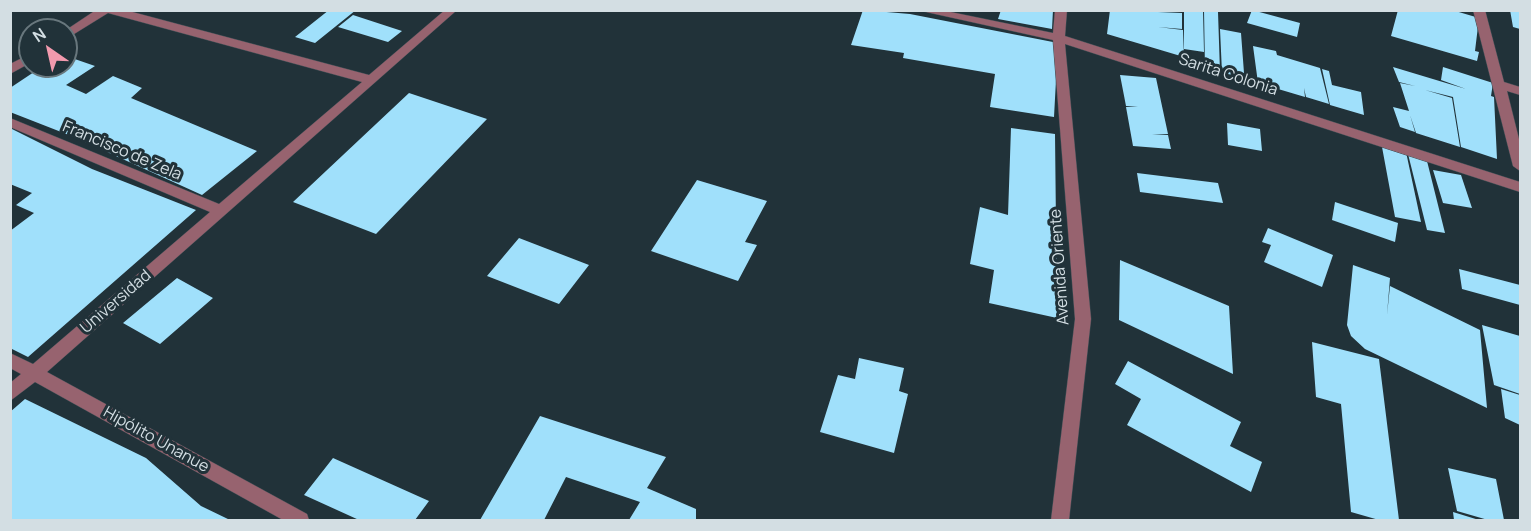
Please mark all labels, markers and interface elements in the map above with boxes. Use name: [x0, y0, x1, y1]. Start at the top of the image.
north arrow: [18, 18, 78, 78]
text: N: [28, 22, 50, 47]
street label: Sarita Colonia: [1176, 50, 1280, 100]
street label: Francisco de Zela: [59, 117, 185, 185]
street label: Avenida Oriente: [1046, 208, 1074, 326]
street label: Universidad: [77, 266, 155, 338]
street label: Hipólito Unanue: [100, 403, 212, 477]

